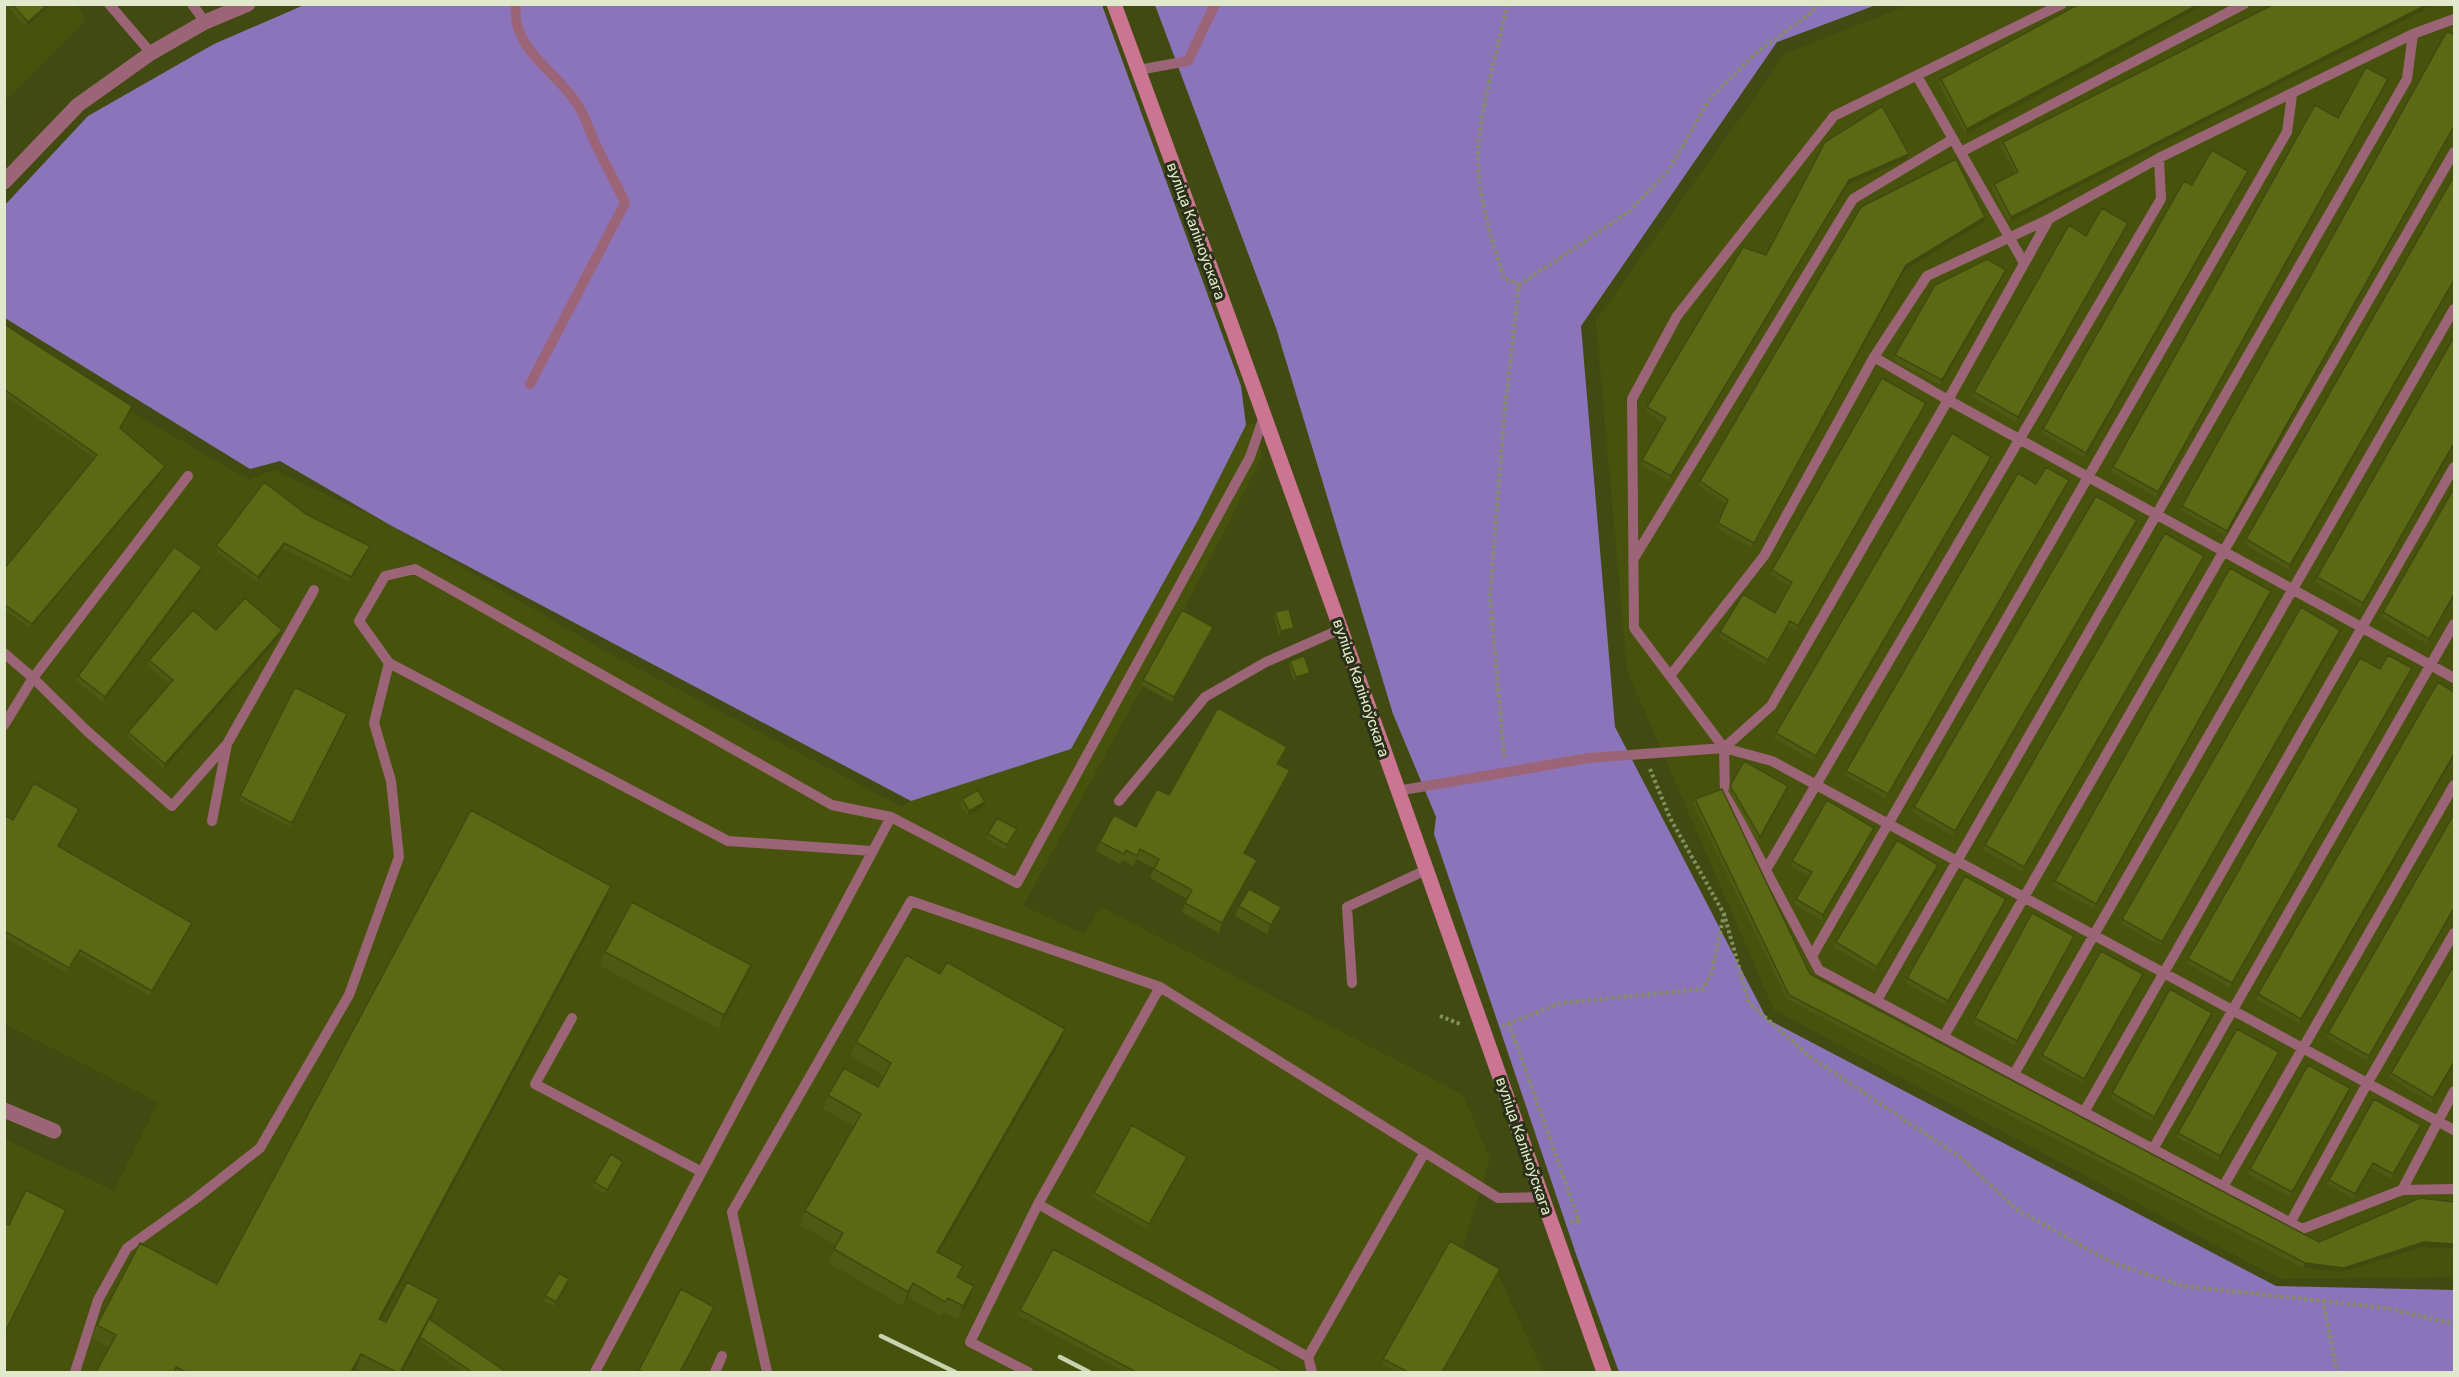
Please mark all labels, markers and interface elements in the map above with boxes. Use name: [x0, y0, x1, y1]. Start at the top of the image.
street label: вуліца Каліноўскага: [1163, 160, 1229, 302]
street label: вуліца Каліноўскага: [1329, 617, 1393, 759]
street label: вуліца Каліноўскага: [1492, 1075, 1556, 1217]

